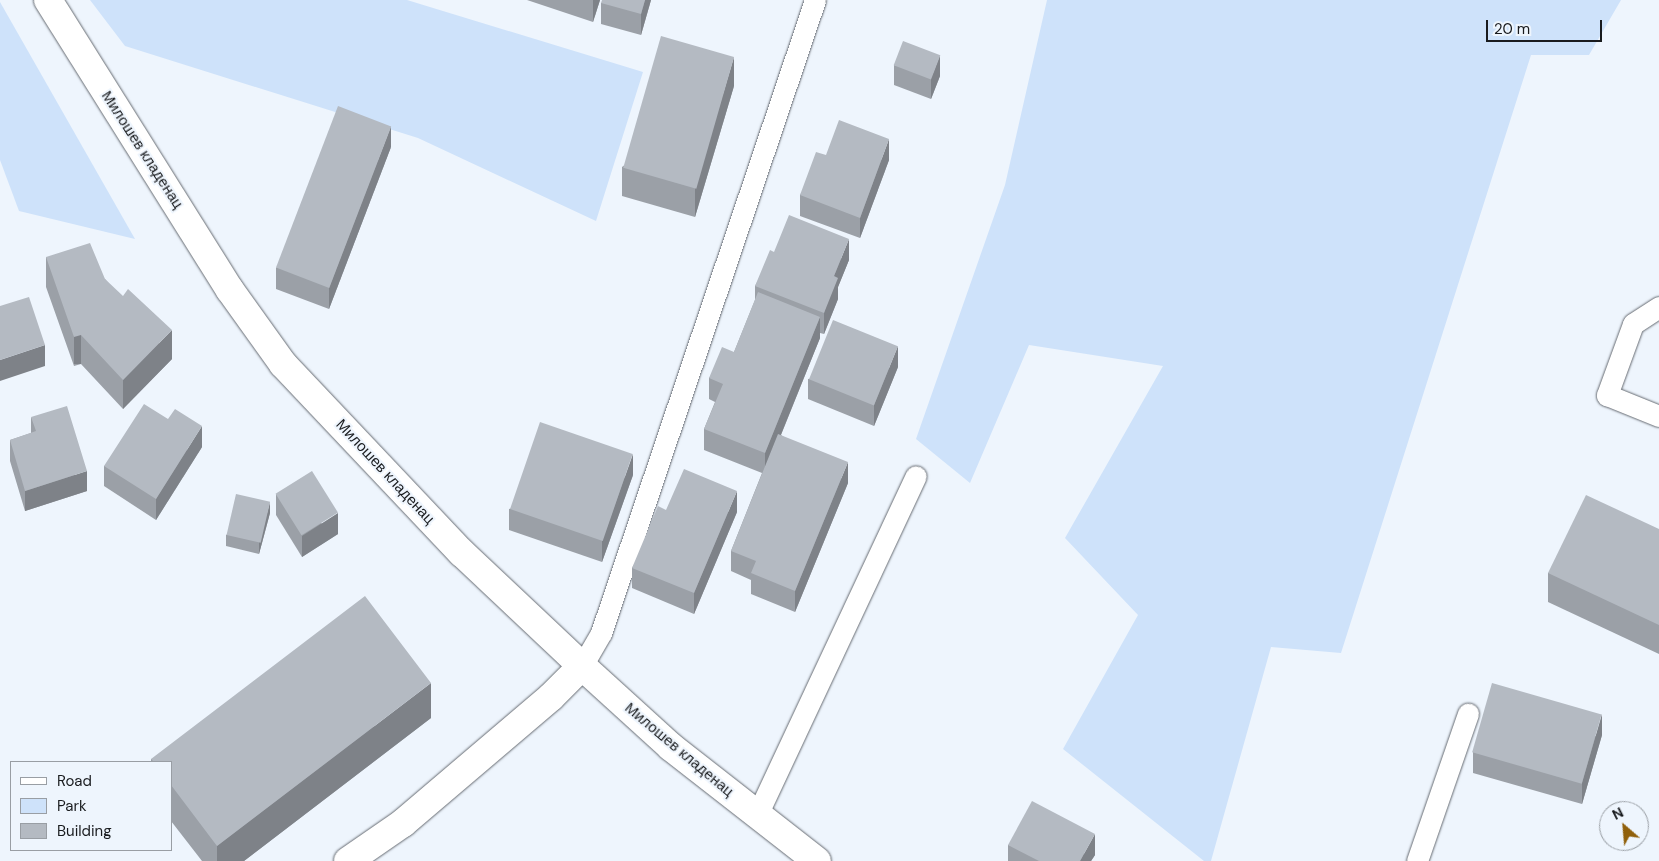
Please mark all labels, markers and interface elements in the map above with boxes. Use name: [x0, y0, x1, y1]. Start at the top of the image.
scale bar: [1489, 10, 1605, 42]
text: 20 m: [1494, 19, 1530, 39]
street label: Милошев кладенац: [97, 88, 187, 212]
street label: Милошев кладенац: [332, 416, 438, 528]
street label: Милошев кладенац: [621, 699, 737, 801]
legend: [10, 761, 172, 851]
text: Road: [57, 771, 92, 791]
text: Park: [57, 796, 87, 816]
north arrow: [1599, 801, 1649, 851]
text: N: [1609, 803, 1626, 824]
text: Building: [57, 821, 112, 841]

